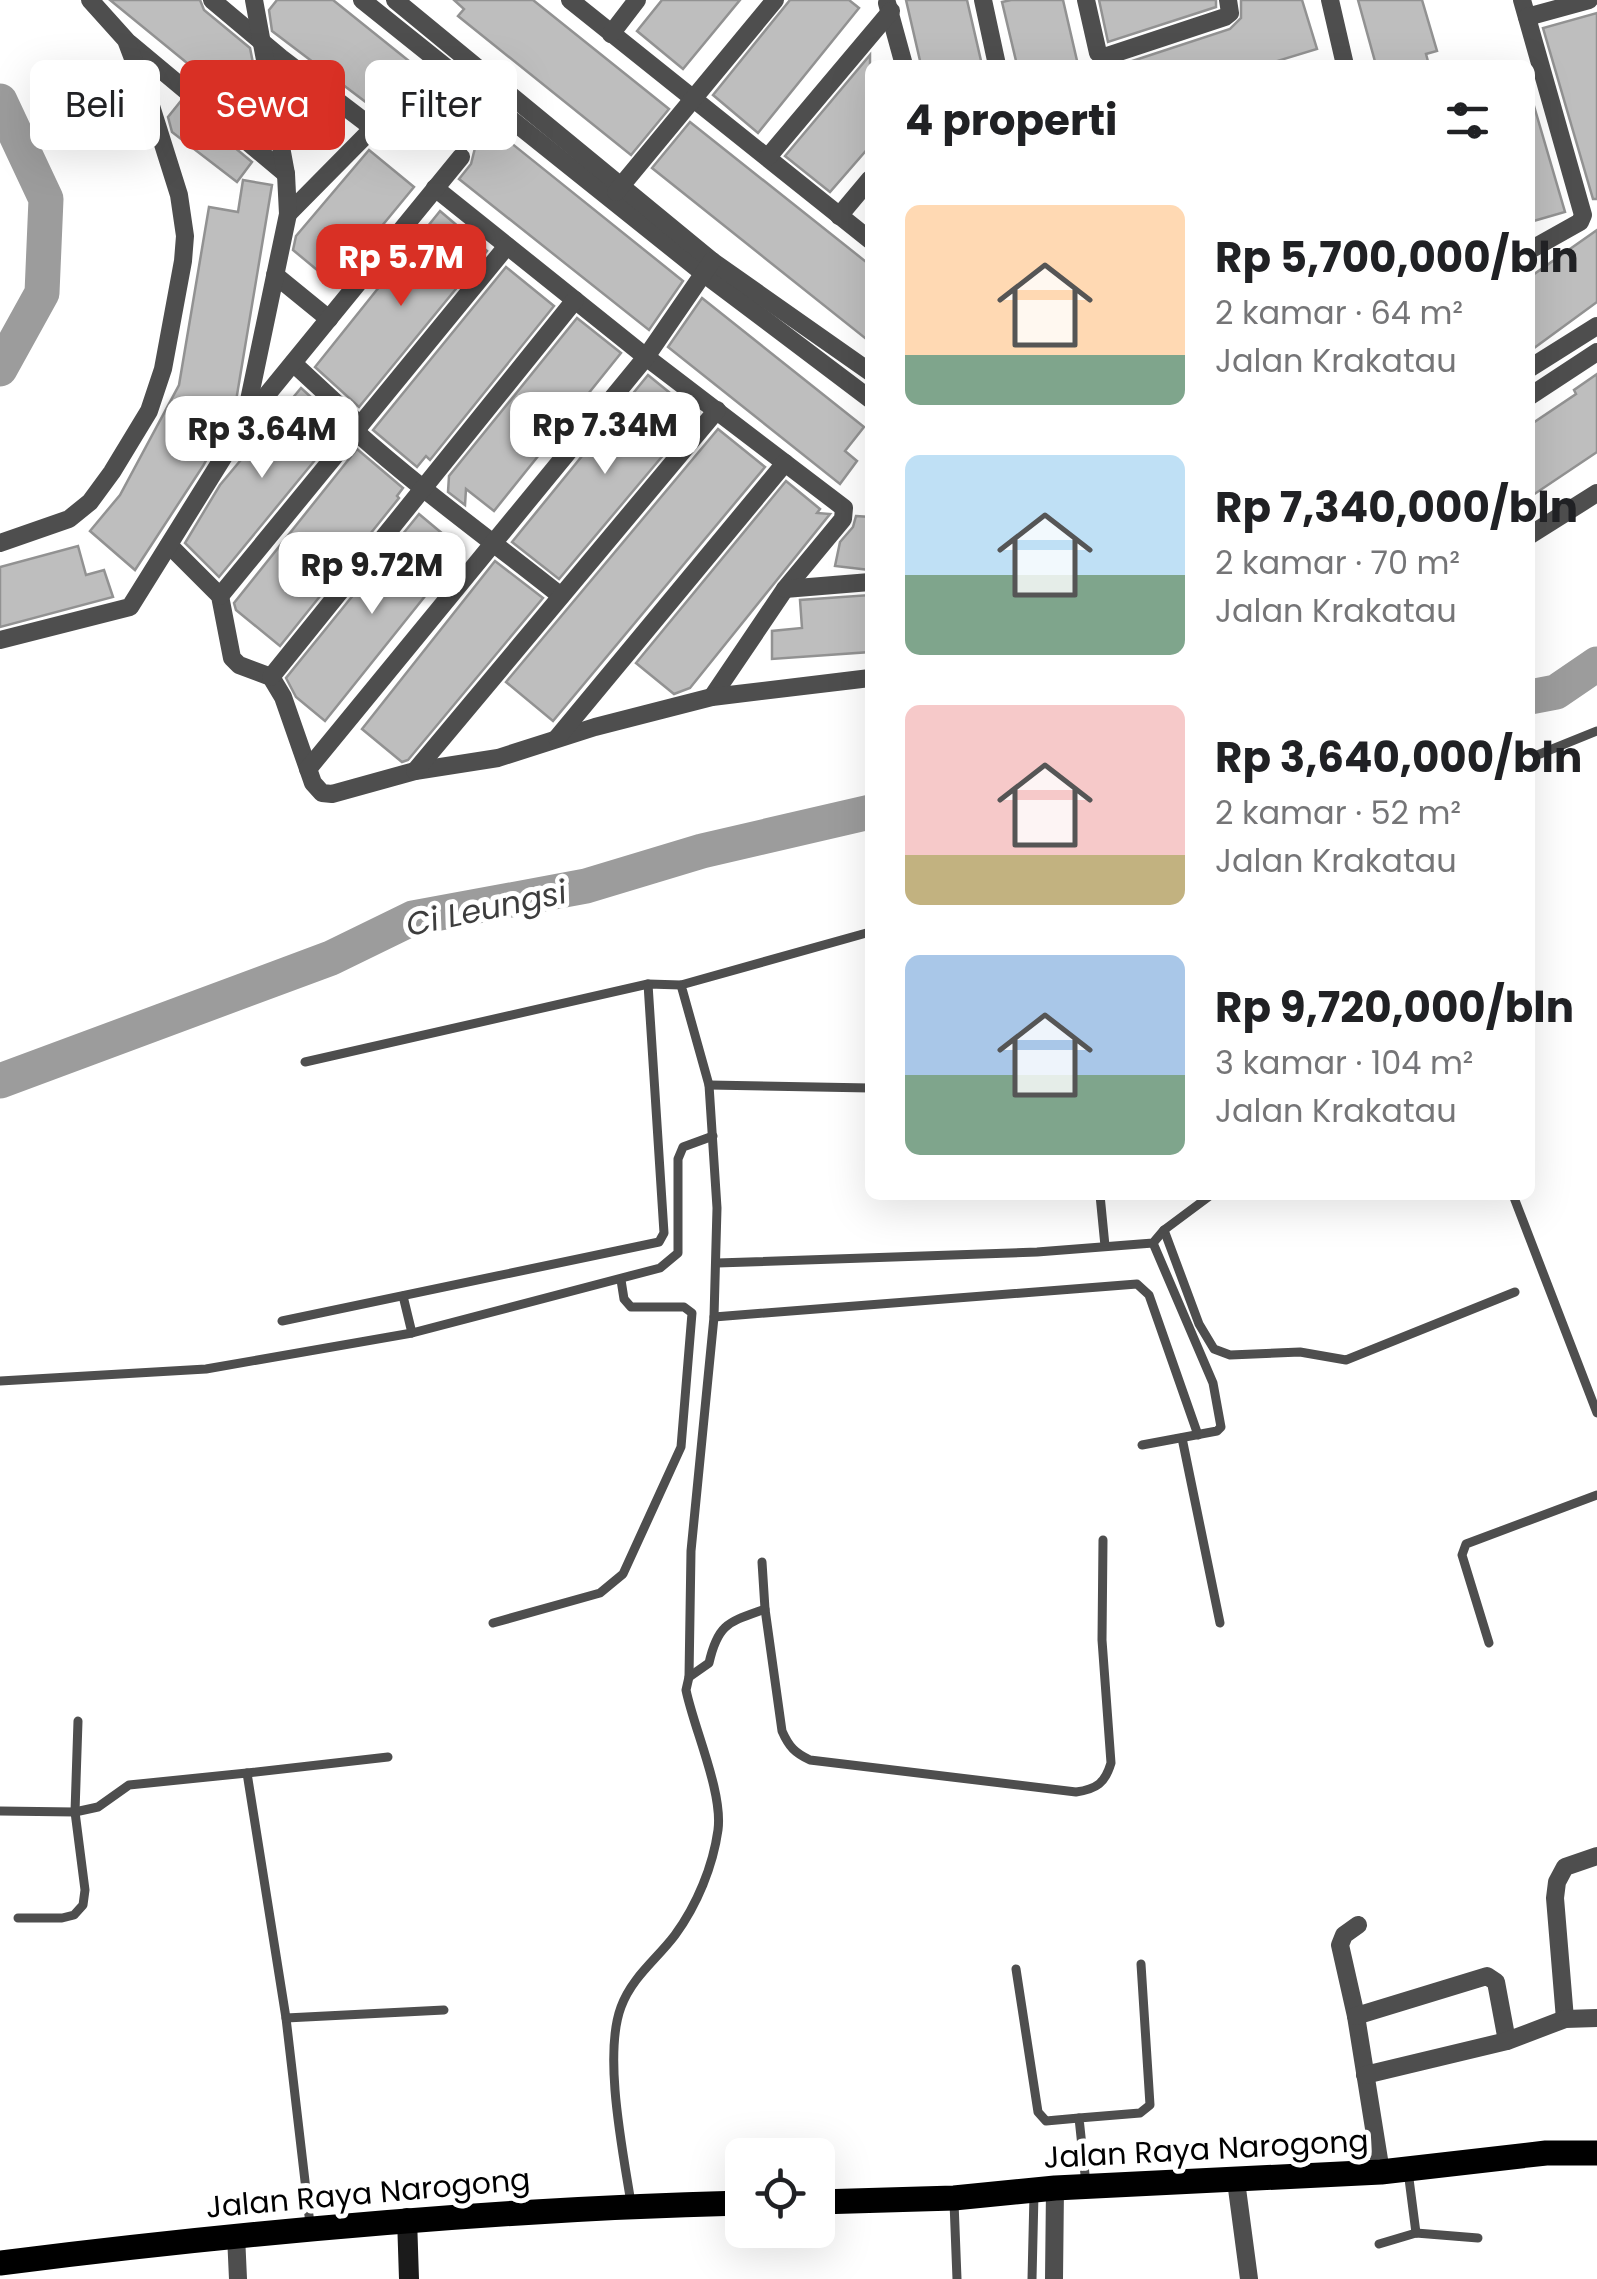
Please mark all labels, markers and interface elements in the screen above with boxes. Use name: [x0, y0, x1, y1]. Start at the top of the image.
chip: Beli: [30, 60, 160, 150]
chip: Sewa: [180, 60, 345, 150]
chip: Filter: [365, 60, 517, 150]
text: 4 properti: [905, 91, 1117, 150]
icon: filters: [1440, 93, 1495, 148]
pin: Rp 5.7M: [309, 224, 493, 309]
text: Rp 5,700,000/bln: [1215, 228, 1579, 287]
text: Rp 5.7M: [338, 234, 464, 279]
icon: home: [985, 245, 1105, 365]
text: 2 kamar · 64 m²: [1215, 290, 1463, 335]
text: Jalan Krakatau: [1215, 338, 1457, 383]
pin: Rp 7.34M: [502, 392, 708, 477]
pin: Rp 3.64M: [159, 396, 365, 481]
text: Rp 7.34M: [532, 402, 678, 447]
text: Rp 3.64M: [187, 406, 337, 451]
text: Rp 7,340,000/bln: [1215, 478, 1578, 537]
icon: home: [985, 495, 1105, 615]
pin: Rp 9.72M: [269, 532, 475, 617]
text: 2 kamar · 70 m²: [1215, 540, 1460, 585]
text: Rp 9.72M: [301, 542, 443, 587]
text: Jalan Krakatau: [1215, 588, 1457, 633]
text: Rp 3,640,000/bln: [1215, 728, 1582, 787]
icon: home: [985, 745, 1105, 865]
text: 2 kamar · 52 m²: [1215, 790, 1461, 835]
text: Jalan Krakatau: [1215, 838, 1457, 883]
water label: Ci Leungsi: [402, 869, 571, 947]
text: Rp 9,720,000/bln: [1215, 978, 1574, 1037]
icon: home: [985, 995, 1105, 1115]
text: 3 kamar · 104 m²: [1215, 1040, 1473, 1085]
text: Jalan Krakatau: [1215, 1088, 1457, 1133]
street label: Jalan Raya Narogong: [1042, 2119, 1370, 2179]
map controls: [725, 2138, 835, 2248]
button: locate: [725, 2138, 835, 2248]
street label: Jalan Raya Narogong: [204, 2157, 532, 2229]

